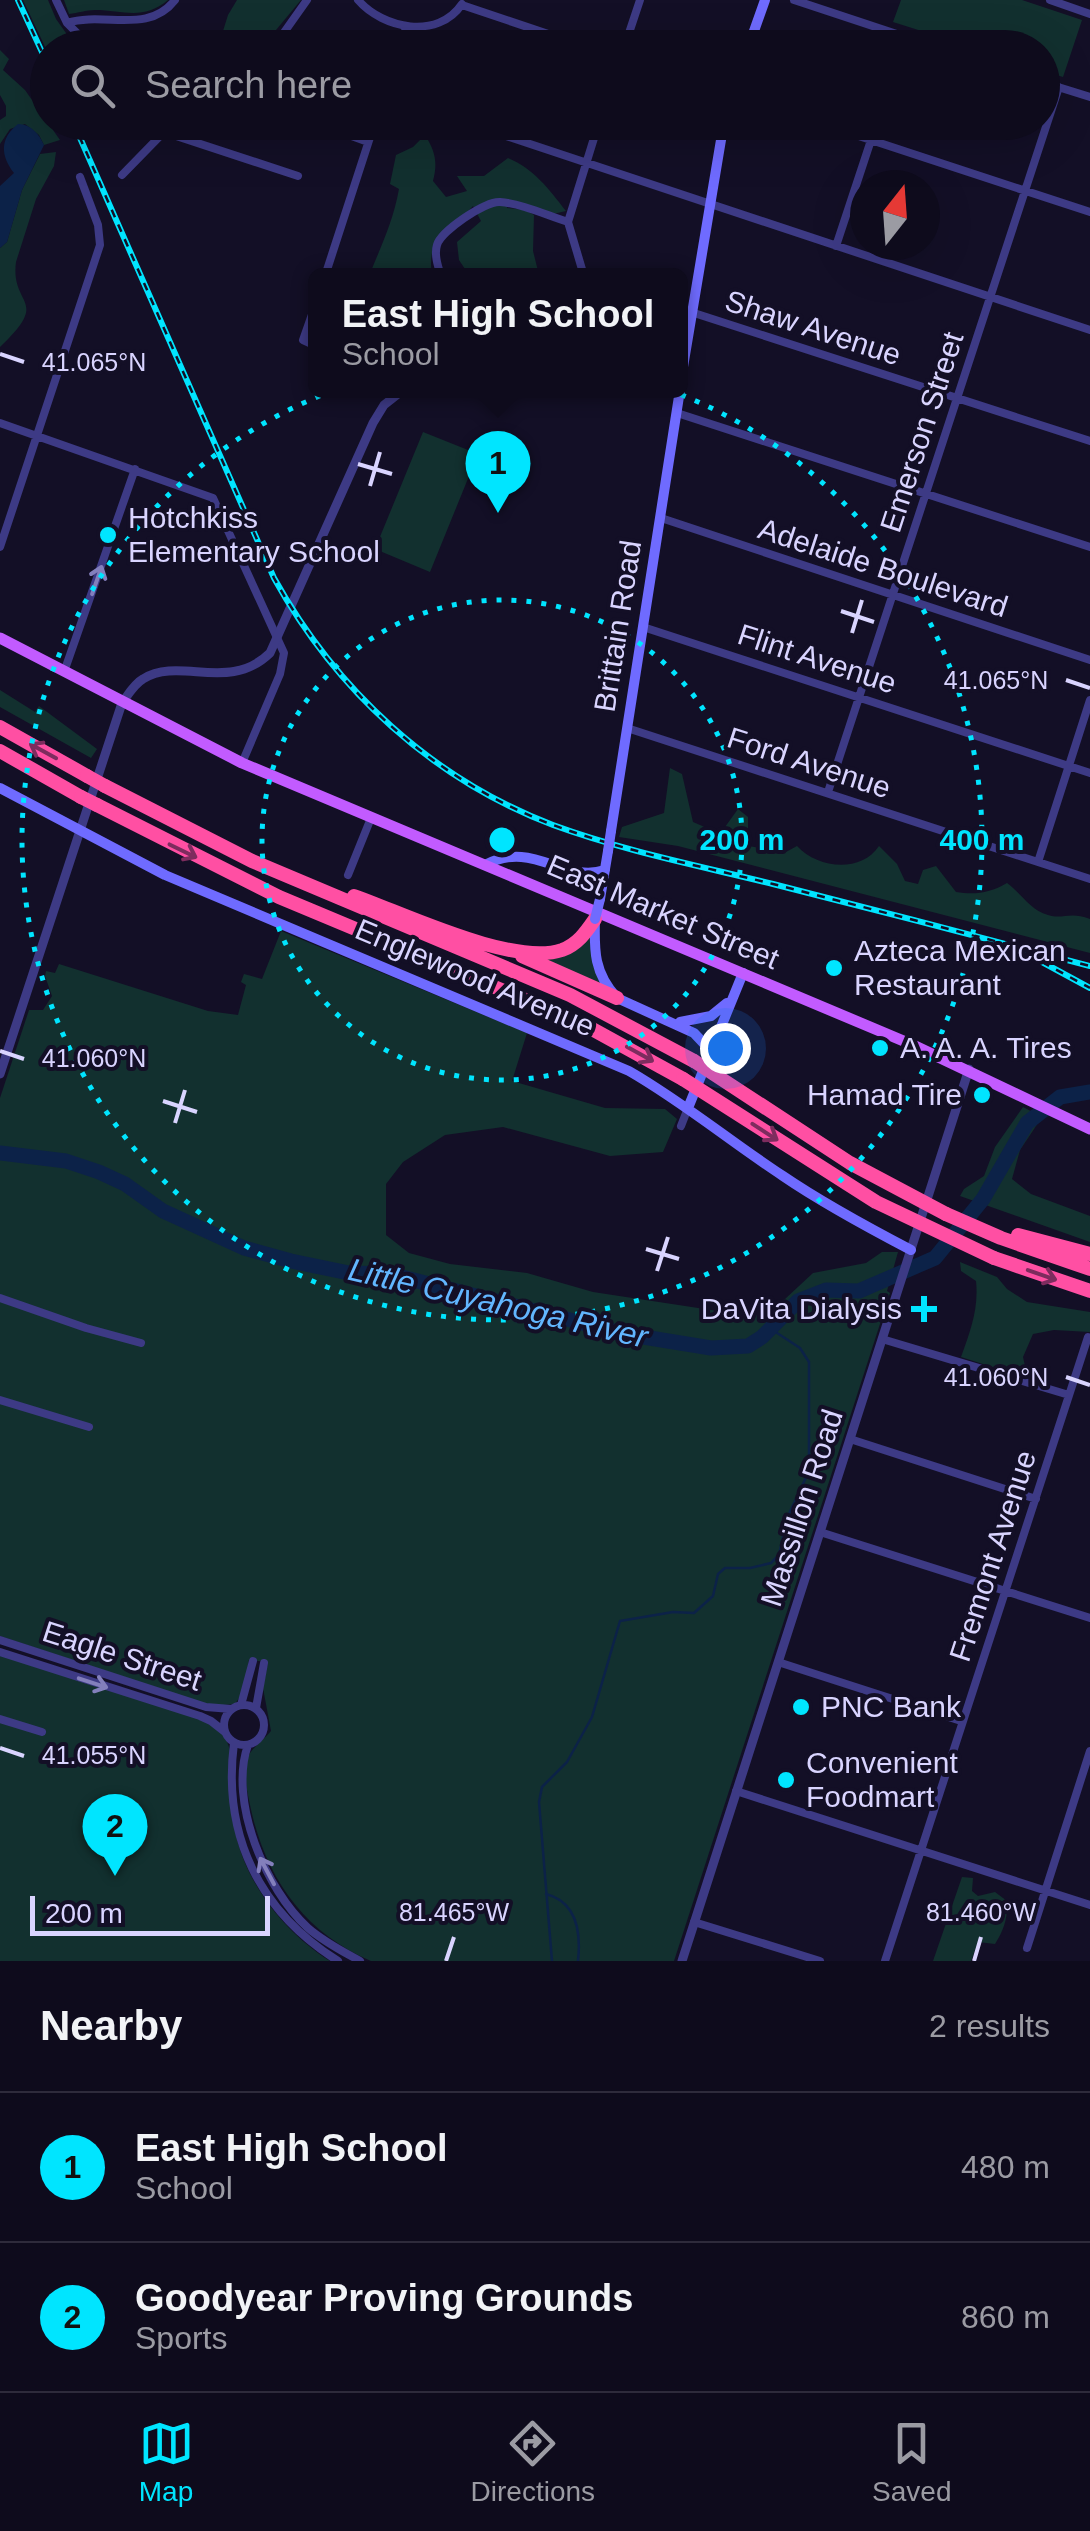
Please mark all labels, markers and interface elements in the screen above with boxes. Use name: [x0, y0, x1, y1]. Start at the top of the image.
search box: [30, 30, 1060, 140]
icon: search: [65, 58, 120, 113]
text: Search here: [145, 64, 352, 106]
north arrow: [850, 170, 940, 260]
popup: [308, 268, 688, 398]
street label: Shaw Avenue: [721, 284, 905, 371]
text: East High School: [342, 293, 654, 335]
street label: Emerson Street: [874, 327, 970, 536]
text: School: [342, 336, 440, 372]
text: 41.065°N: [42, 348, 146, 376]
pin: 1: [466, 430, 530, 513]
place label: Hotchkiss Elementary School: [128, 501, 380, 568]
street label: Adelaide Boulevard: [754, 512, 1012, 623]
marker: Hotchkiss Elementary School: [97, 524, 119, 546]
street label: Brittain Road: [588, 538, 647, 714]
one-way arrow: [90, 565, 108, 596]
street label: Flint Avenue: [734, 617, 901, 700]
text: 41.065°N: [944, 666, 1048, 694]
street label: Ford Avenue: [723, 721, 895, 804]
one-way arrow: [29, 741, 59, 761]
centre of rings: [484, 822, 520, 858]
text: 200 m: [699, 823, 785, 856]
text: 400 m: [939, 823, 1025, 856]
one-way arrow: [167, 842, 197, 861]
street label: East Market Street: [542, 848, 785, 976]
street label: Englewood Avenue: [351, 912, 600, 1043]
place label: Azteca Mexican Restaurant: [854, 934, 1066, 1001]
marker: Azteca Mexican Restaurant: [823, 957, 845, 979]
your location: [700, 1023, 751, 1074]
place label: A. A. A. Tires: [900, 1031, 1072, 1064]
marker: A. A. A. Tires: [869, 1037, 891, 1059]
text: 41.060°N: [42, 1044, 146, 1072]
one-way arrow: [624, 1044, 654, 1064]
place label: Hamad Tire: [807, 1078, 962, 1111]
marker: Hamad Tire: [971, 1084, 993, 1106]
one-way arrow: [750, 1122, 779, 1143]
water label: Little Cuyahoga River: [345, 1251, 652, 1355]
one-way arrow: [1025, 1267, 1056, 1285]
place label: DaVita Dialysis: [701, 1292, 902, 1325]
marker: DaVita Dialysis: [911, 1296, 937, 1322]
text: 41.060°N: [944, 1363, 1048, 1391]
street label: Massillon Road: [754, 1405, 849, 1610]
street label: Fremont Avenue: [943, 1446, 1042, 1665]
street label: Eagle Street: [39, 1614, 206, 1697]
one-way arrow: [76, 1675, 108, 1693]
place label: PNC Bank: [821, 1690, 962, 1723]
marker: PNC Bank: [790, 1696, 812, 1718]
text: 41.055°N: [42, 1741, 146, 1769]
place label: Convenient Foodmart: [806, 1746, 958, 1813]
marker: Convenient Foodmart: [775, 1769, 797, 1791]
pin: 2: [82, 1794, 148, 1876]
one-way arrow: [257, 1856, 277, 1886]
scale bar: [30, 1891, 270, 1936]
text: 200 m: [45, 1898, 123, 1929]
text: 81.465°W: [399, 1898, 509, 1926]
text: 81.460°W: [926, 1898, 1036, 1926]
text: Nearby: [40, 2002, 182, 2049]
text: 2 results: [929, 2008, 1050, 2044]
text: East High School: [135, 2127, 447, 2169]
text: 1: [64, 2149, 81, 2185]
text: 480 m: [961, 2149, 1050, 2185]
text: School: [135, 2170, 233, 2206]
text: Goodyear Proving Grounds: [135, 2277, 633, 2319]
text: 2: [64, 2299, 81, 2335]
text: 860 m: [961, 2299, 1050, 2335]
text: Sports: [135, 2320, 227, 2356]
tab: Map: [139, 2416, 194, 2508]
tab: Directions: [471, 2416, 595, 2508]
tab: Saved: [872, 2416, 951, 2508]

